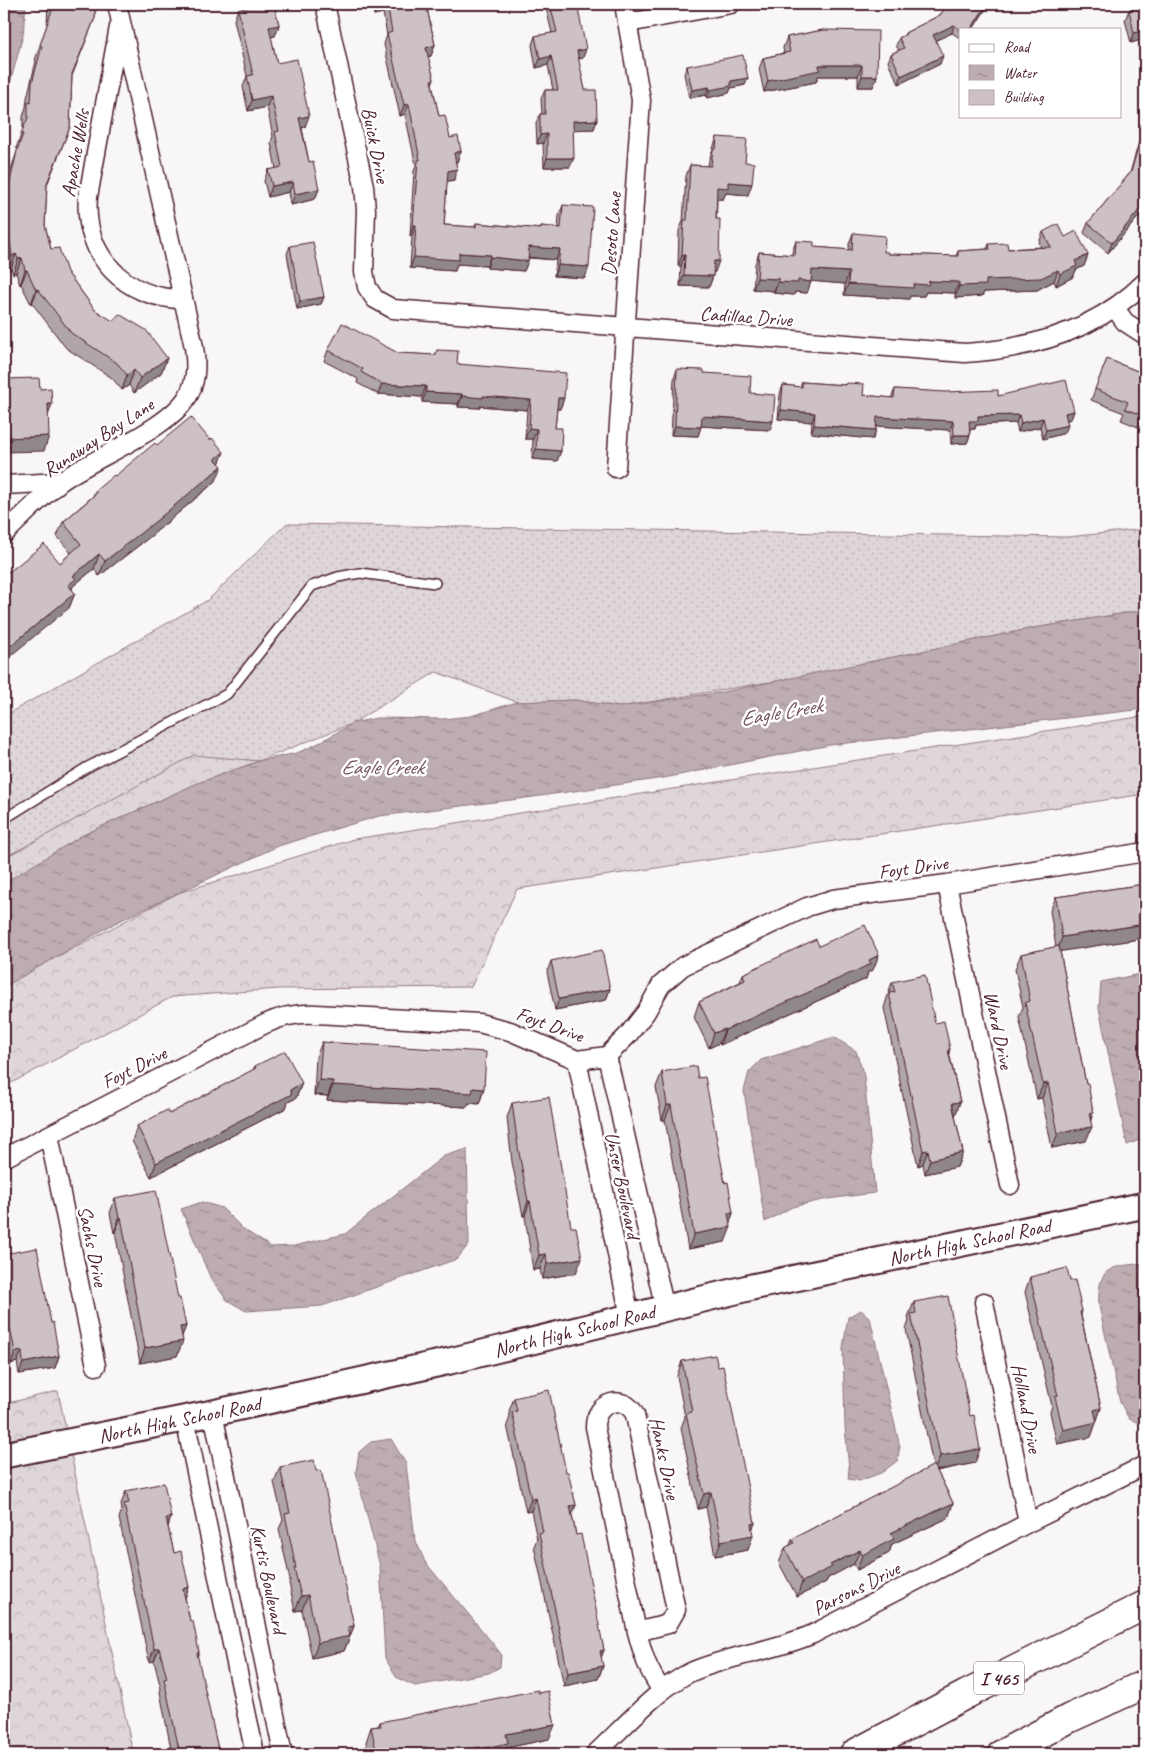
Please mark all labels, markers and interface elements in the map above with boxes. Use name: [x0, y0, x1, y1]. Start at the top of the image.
legend: [959, 28, 1122, 118]
text: Road: [1004, 38, 1031, 57]
text: Water: [1004, 64, 1038, 83]
text: Building: [1004, 88, 1044, 107]
street label: Apache Wells: [56, 105, 96, 199]
street label: Buick Drive: [356, 105, 395, 186]
street label: Desoto Lane: [596, 190, 627, 277]
street label: Cadillac Drive: [699, 301, 794, 332]
street label: Runaway Bay Lane: [38, 391, 160, 483]
water label: Eagle Creek: [738, 692, 827, 732]
water label: Eagle Creek: [341, 754, 426, 780]
street label: Foyt Drive: [877, 850, 951, 885]
street label: Ward Drive: [978, 989, 1019, 1073]
street label: Foyt Drive: [513, 1001, 588, 1049]
street label: Foyt Drive: [98, 1040, 172, 1094]
street label: Unser Boulevard: [599, 1129, 647, 1244]
street label: Sachs Drive: [72, 1203, 114, 1290]
street label: North High School Road: [886, 1212, 1056, 1271]
street label: North High School Road: [492, 1298, 661, 1363]
street label: Holland Drive: [1006, 1361, 1048, 1456]
street label: North High School Road: [96, 1390, 266, 1449]
street label: Hanks Drive: [644, 1415, 686, 1503]
street label: Kurtis Boulevard: [245, 1523, 293, 1639]
street label: Parsons Drive: [808, 1555, 905, 1621]
road number: I 465: [974, 1662, 1024, 1695]

